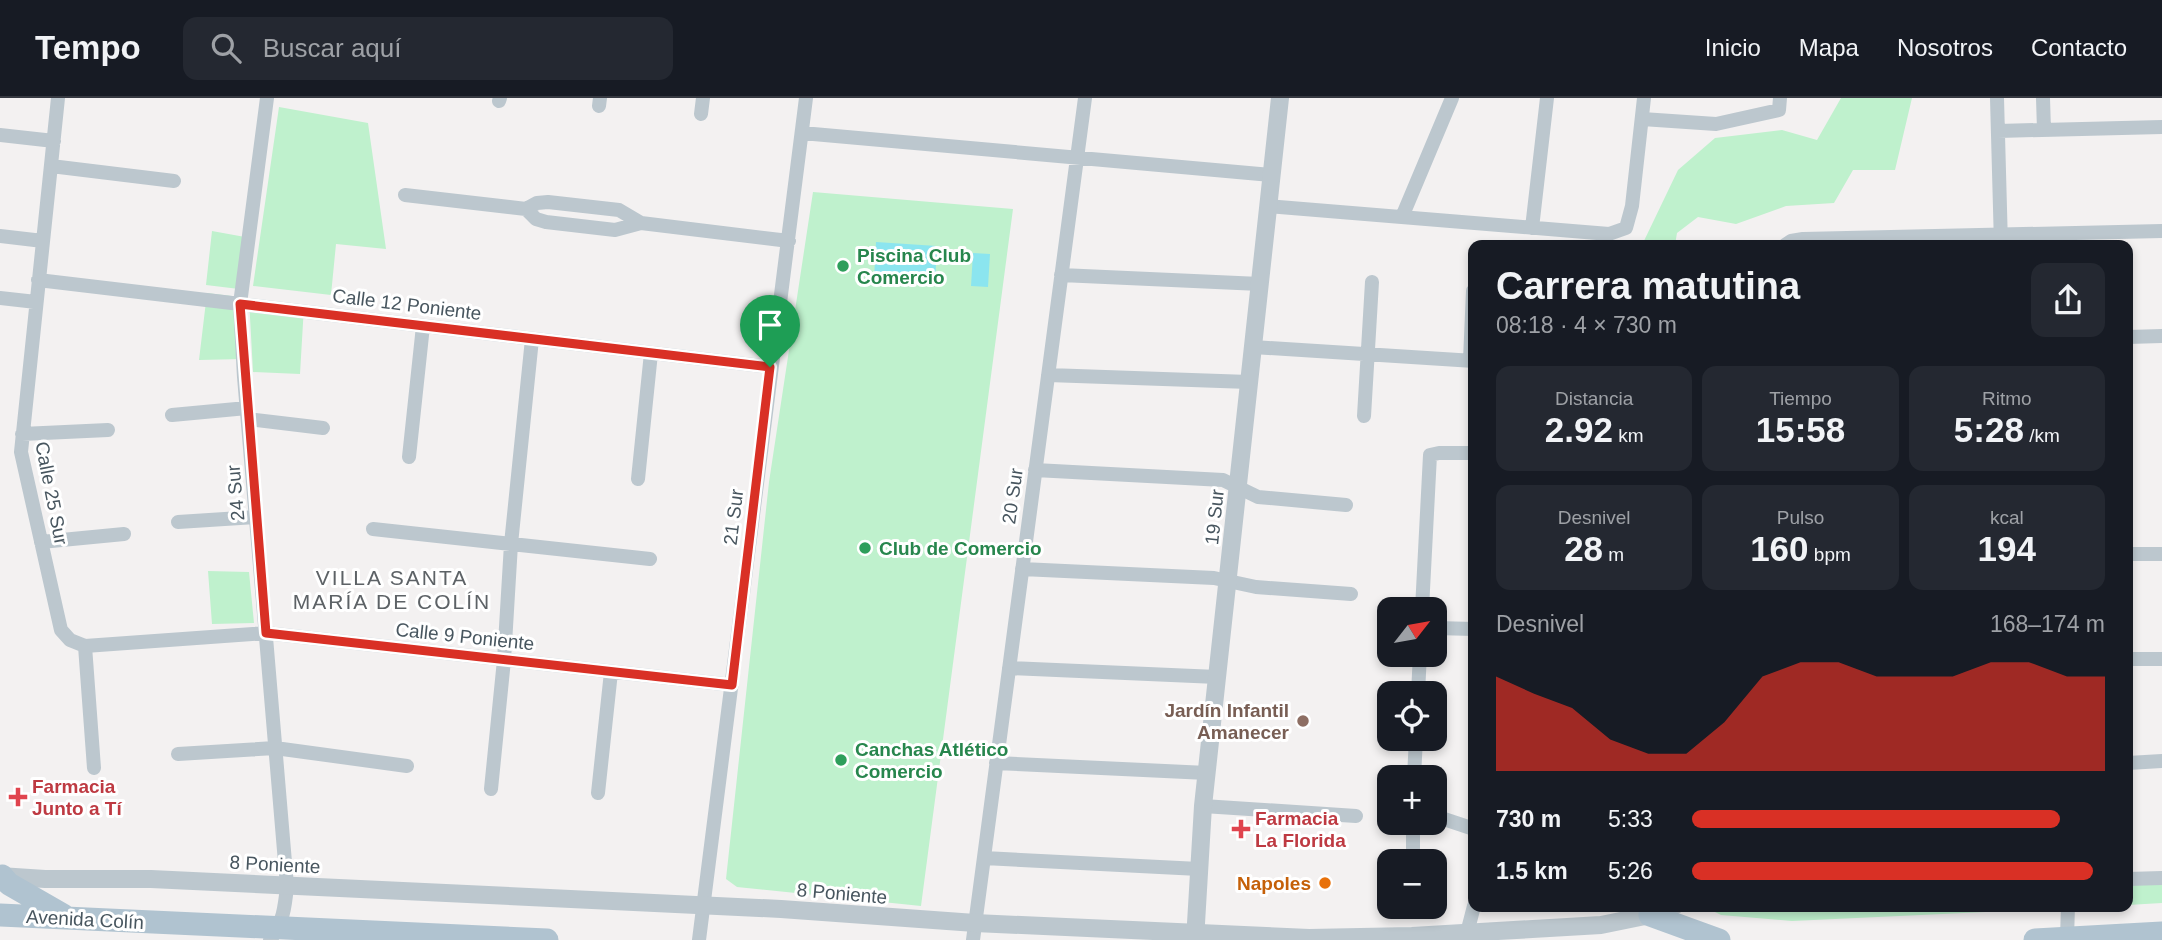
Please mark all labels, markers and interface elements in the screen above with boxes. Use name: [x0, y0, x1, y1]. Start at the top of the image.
search box: [183, 17, 673, 80]
text: Tempo: [35, 29, 141, 66]
icon: search: [207, 29, 245, 67]
text: Buscar aquí: [263, 33, 401, 63]
text: Inicio: [1705, 34, 1761, 61]
text: Mapa: [1799, 34, 1859, 61]
text: Nosotros: [1897, 34, 1993, 61]
text: Contacto: [2031, 34, 2127, 61]
place label: Piscina Club Comercio: [857, 245, 971, 288]
marker: Piscina Club Comercio: [835, 258, 851, 274]
button: share: [2031, 263, 2105, 337]
text: Carrera matutina: [1496, 265, 1800, 307]
street label: Calle 12 Poniente: [331, 285, 483, 324]
pin: [740, 295, 800, 367]
icon: arrive: [751, 306, 789, 344]
text: 08:18 · 4 × 730 m: [1496, 312, 1677, 338]
text: Distancia: [1555, 388, 1633, 409]
text: Tiempo: [1769, 388, 1832, 409]
text: Ritmo: [1982, 388, 2032, 409]
text: 2.92: [1545, 410, 1613, 449]
text: 15:58: [1756, 410, 1845, 449]
text: 5:28: [1954, 410, 2024, 449]
text: km: [1613, 425, 1644, 446]
text: /km: [2024, 425, 2060, 446]
street label: Calle 25 Sur: [31, 440, 72, 547]
street label: 24 Sur: [223, 463, 248, 522]
street label: 20 Sur: [998, 466, 1027, 525]
street label: 21 Sur: [720, 487, 747, 546]
street label: 19 Sur: [1201, 487, 1228, 546]
text: Desnivel: [1558, 507, 1631, 528]
text: Pulso: [1777, 507, 1824, 528]
text: kcal: [1990, 507, 2024, 528]
text: 28: [1564, 529, 1603, 568]
text: 160: [1750, 529, 1809, 568]
text: 194: [1978, 529, 2036, 568]
place label: Club de Comercio: [879, 538, 1042, 559]
marker: Club de Comercio: [857, 540, 873, 556]
text: m: [1603, 544, 1624, 565]
text: bpm: [1809, 544, 1851, 565]
district label: VILLA SANTA MARÍA DE COLÍN: [293, 566, 491, 613]
north arrow: [1377, 597, 1447, 667]
map controls: [1377, 597, 1447, 919]
text: Desnivel: [1496, 611, 1584, 637]
text: 168–174 m: [1990, 611, 2105, 637]
street label: Calle 9 Poniente: [395, 619, 535, 654]
button: locate: [1377, 681, 1447, 751]
place label: Jardín Infantil Amanecer: [1164, 700, 1290, 743]
marker: Jardín Infantil Amanecer: [1295, 713, 1311, 729]
place label: Canchas Atlético Comercio: [855, 739, 1008, 782]
marker: Canchas Atlético Comercio: [833, 752, 849, 768]
button: +: [1377, 765, 1447, 835]
place label: Farmacia Junto a Tí: [32, 776, 122, 819]
marker: Farmacia Junto a Tí: [10, 789, 26, 805]
text: 730 m: [1496, 806, 1561, 832]
text: 5:33: [1608, 806, 1653, 832]
place label: Farmacia La Florida: [1255, 808, 1346, 851]
marker: Farmacia La Florida: [1233, 821, 1249, 837]
button: −: [1377, 849, 1447, 919]
street label: 8 Poniente: [229, 852, 321, 877]
text: 1.5 km: [1496, 858, 1568, 884]
text: 5:26: [1608, 858, 1653, 884]
place label: Napoles: [1237, 873, 1311, 894]
marker: Napoles: [1317, 875, 1333, 891]
street label: 8 Poniente: [796, 879, 888, 908]
street label: Avenida Colín: [26, 906, 144, 933]

